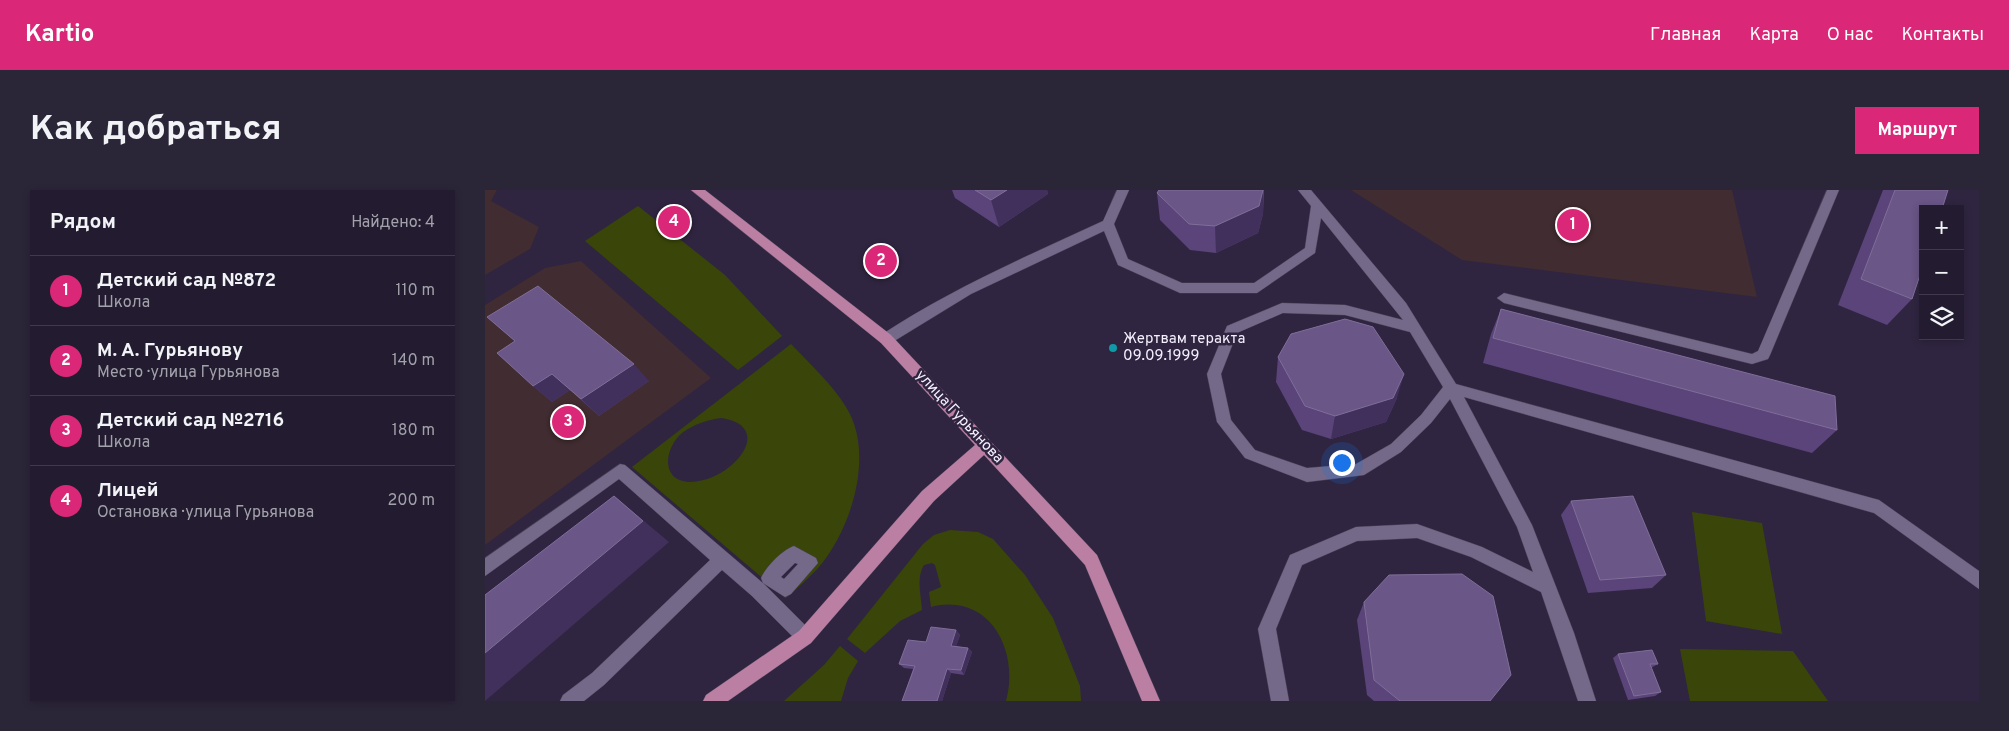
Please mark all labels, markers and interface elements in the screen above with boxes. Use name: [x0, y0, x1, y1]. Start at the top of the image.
text: Kartio: [25, 20, 94, 50]
text: Главная: [1650, 24, 1721, 47]
text: Карта: [1749, 24, 1799, 47]
text: О нас: [1827, 24, 1873, 47]
text: Контакты: [1901, 24, 1984, 47]
button: Маршрут: [1855, 107, 1979, 154]
text: Как добраться: [30, 108, 282, 152]
pin: 4: [658, 203, 690, 241]
map controls: [1919, 205, 1964, 340]
button: +: [1919, 205, 1964, 250]
pin: 1: [1557, 206, 1589, 244]
text: Рядом: [50, 209, 116, 236]
text: Найдено: 4: [351, 213, 435, 233]
pin: 2: [865, 242, 897, 280]
button: −: [1919, 250, 1964, 295]
text: Детский сад №872: [97, 269, 276, 293]
text: 1: [63, 281, 69, 301]
text: 110 m: [395, 281, 435, 301]
text: Школа: [97, 293, 150, 313]
button: layers: [1919, 295, 1964, 340]
place label: Жертвам теракта 09.09.1999: [1123, 330, 1245, 366]
text: М. А. Гурьянову: [97, 339, 243, 363]
marker: Жертвам теракта 09.09.1999: [1107, 342, 1119, 354]
text: 2: [61, 351, 71, 371]
text: 140 m: [392, 351, 435, 371]
text: Место · улица Гурьянова: [97, 363, 280, 383]
street label: улица Гурьянова: [911, 366, 1007, 468]
pin: 3: [552, 403, 584, 441]
text: Детский сад №2716: [97, 409, 284, 433]
text: 3: [61, 421, 71, 441]
text: 180 m: [392, 421, 435, 441]
text: Школа: [97, 433, 150, 453]
your location: [1329, 450, 1355, 476]
text: Лицей: [97, 479, 158, 503]
text: 4: [61, 491, 71, 511]
text: 200 m: [387, 491, 435, 511]
text: Остановка · улица Гурьянова: [97, 503, 314, 523]

